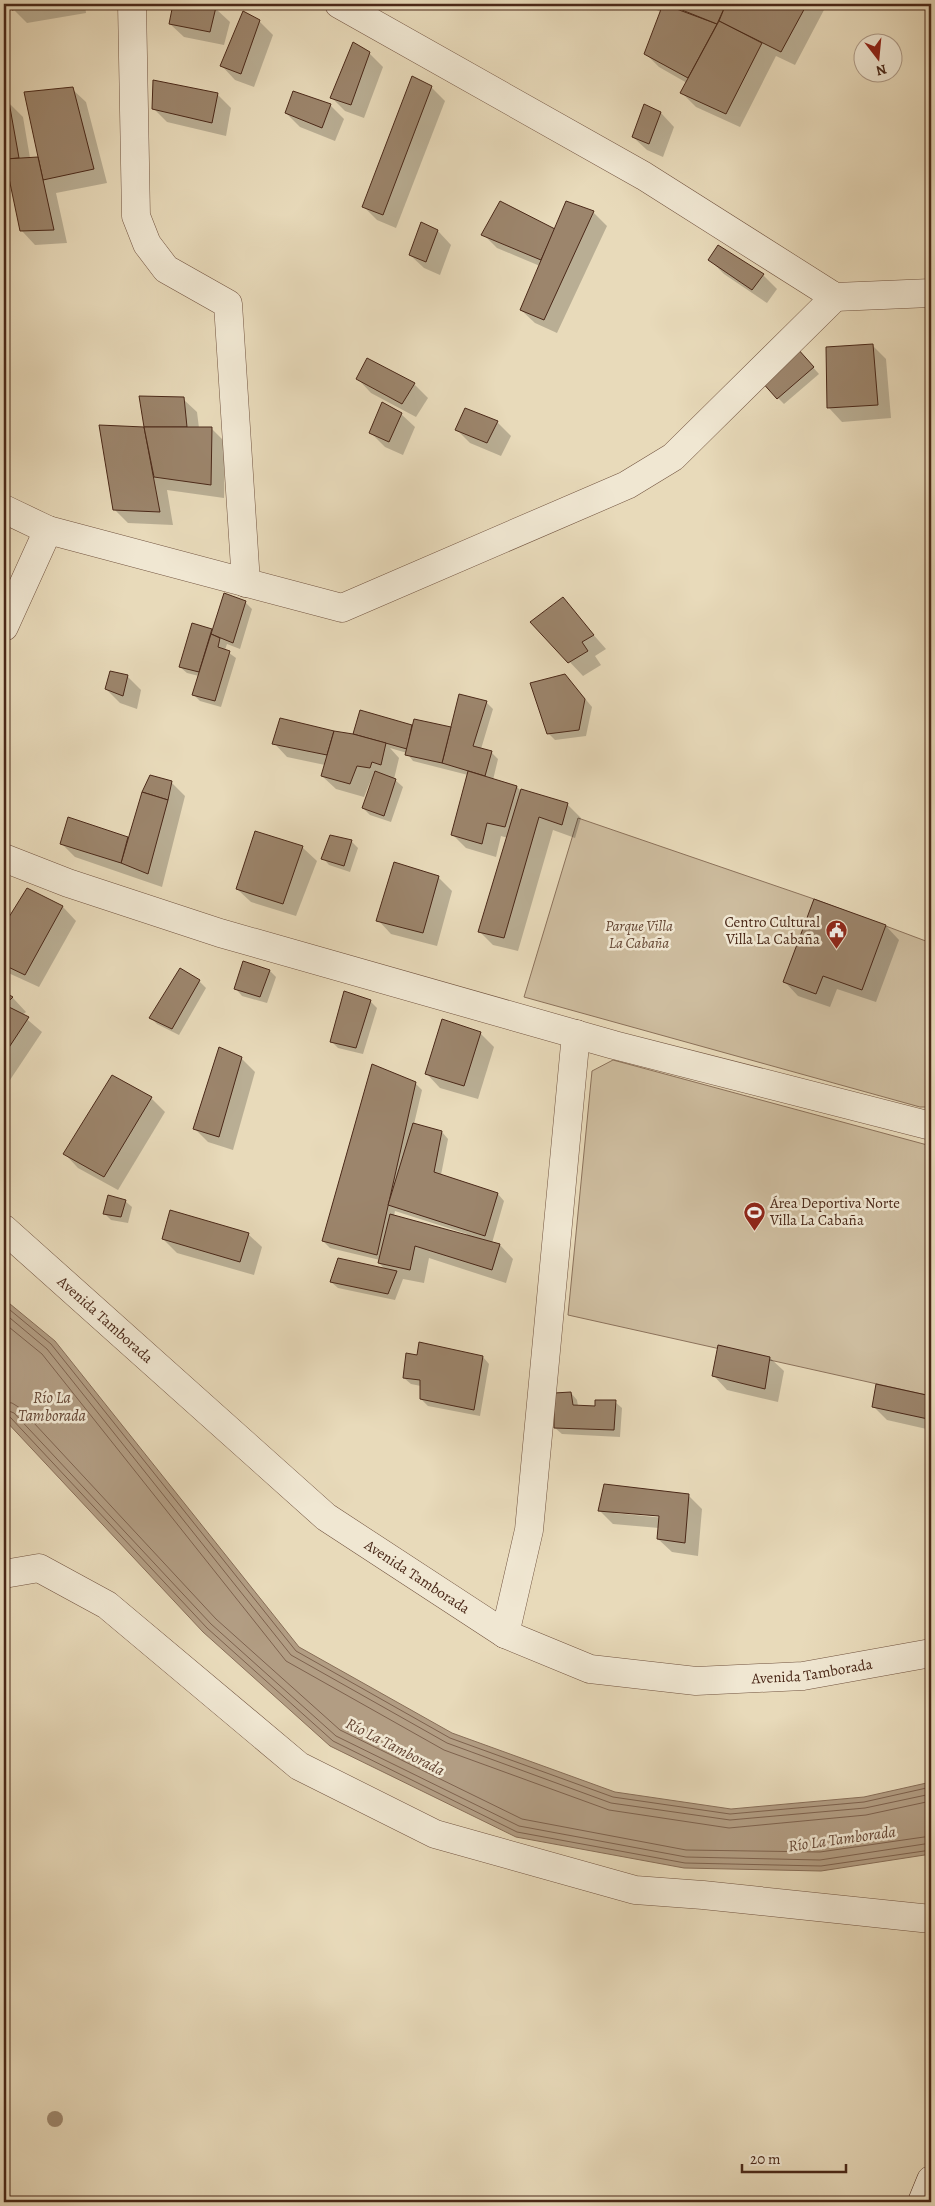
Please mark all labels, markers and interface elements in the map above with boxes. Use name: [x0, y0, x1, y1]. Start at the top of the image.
north arrow: [852, 32, 902, 82]
text: N: [874, 59, 889, 81]
place label: Centro Cultural Villa La Cabaña: [725, 912, 820, 949]
park label: Parque Villa La Cabaña: [605, 916, 673, 953]
public building icon: Centro Cultural Villa La Cabaña: [824, 919, 848, 950]
place label: Área Deportiva Norte Villa La Cabaña: [769, 1193, 900, 1230]
sports icon: Área Deportiva Norte Villa La Cabaña: [742, 1200, 766, 1231]
street label: Avenida Tamborada: [53, 1271, 157, 1368]
water label: Río La Tamborada: [18, 1387, 87, 1427]
street label: Avenida Tamborada: [360, 1534, 474, 1618]
street label: Avenida Tamborada: [750, 1654, 874, 1688]
water label: Río La Tamborada: [342, 1713, 449, 1782]
water label: Río La Tamborada: [787, 1820, 898, 1857]
scale bar: [742, 2141, 846, 2173]
text: 20 m: [750, 2149, 781, 2169]

